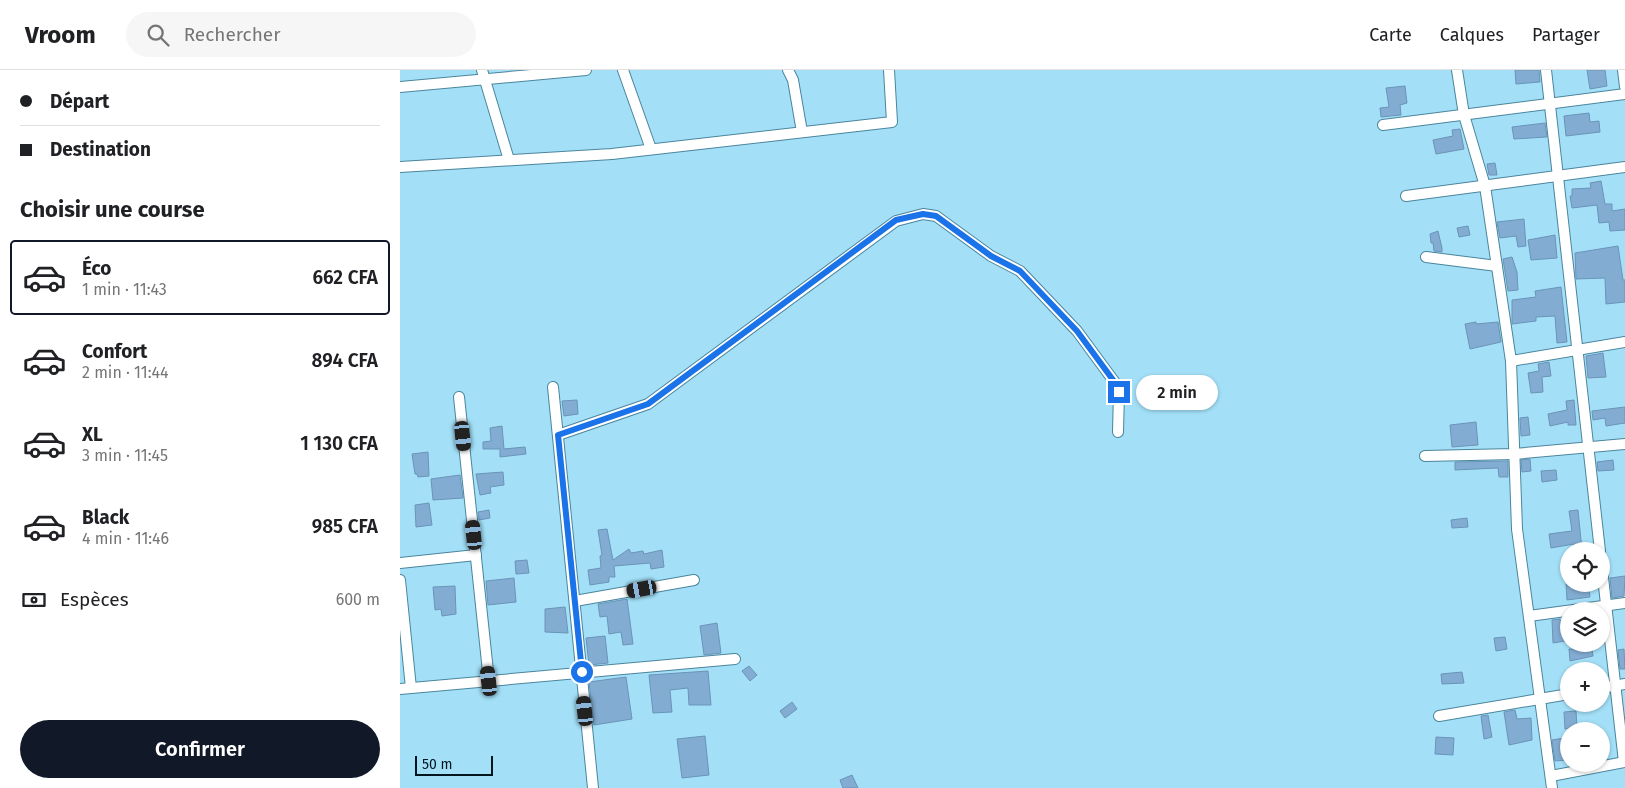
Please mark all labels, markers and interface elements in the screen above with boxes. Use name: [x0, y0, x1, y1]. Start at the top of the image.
search box: [126, 12, 476, 57]
text: Vroom: [25, 21, 96, 49]
icon: search: [144, 21, 172, 49]
text: Rechercher: [184, 23, 280, 46]
text: Carte: [1369, 24, 1412, 46]
text: Calques: [1440, 24, 1504, 46]
text: Partager: [1532, 24, 1600, 46]
text: Départ: [50, 90, 109, 113]
text: Destination: [50, 138, 151, 161]
text: Choisir une course: [20, 196, 205, 223]
icon: car: [22, 255, 67, 300]
text: Éco: [82, 257, 111, 280]
text: 662 CFA: [312, 266, 378, 289]
text: 1 min · 11:43: [82, 280, 167, 299]
icon: car: [22, 338, 67, 383]
text: Confort: [82, 340, 147, 363]
text: 894 CFA: [312, 349, 378, 372]
text: 2 min · 11:44: [82, 363, 169, 382]
callout: 2 min: [1136, 374, 1219, 410]
route end: [1108, 381, 1130, 403]
text: 2 min: [1157, 383, 1197, 402]
car: [453, 420, 472, 452]
icon: car: [22, 421, 67, 466]
text: XL: [82, 423, 103, 446]
text: 1 130 CFA: [300, 432, 378, 455]
text: 3 min · 11:45: [82, 446, 168, 465]
icon: car: [22, 504, 67, 549]
text: Black: [82, 506, 129, 529]
text: 985 CFA: [312, 515, 378, 538]
car: [464, 519, 483, 551]
text: 4 min · 11:46: [82, 529, 169, 548]
map controls: [1560, 542, 1610, 772]
button: locate: [1560, 542, 1610, 592]
car: [625, 579, 658, 599]
icon: cash: [20, 586, 48, 614]
text: Espèces: [60, 588, 129, 611]
text: 600 m: [336, 590, 380, 609]
button: layers: [1560, 602, 1610, 652]
route start: [571, 661, 593, 683]
button: +: [1560, 662, 1610, 712]
car: [479, 665, 498, 697]
car: [575, 695, 594, 727]
button: Confirmer: [20, 720, 380, 778]
button: −: [1560, 722, 1610, 772]
scale bar: [415, 753, 492, 776]
text: 50 m: [422, 756, 453, 773]

